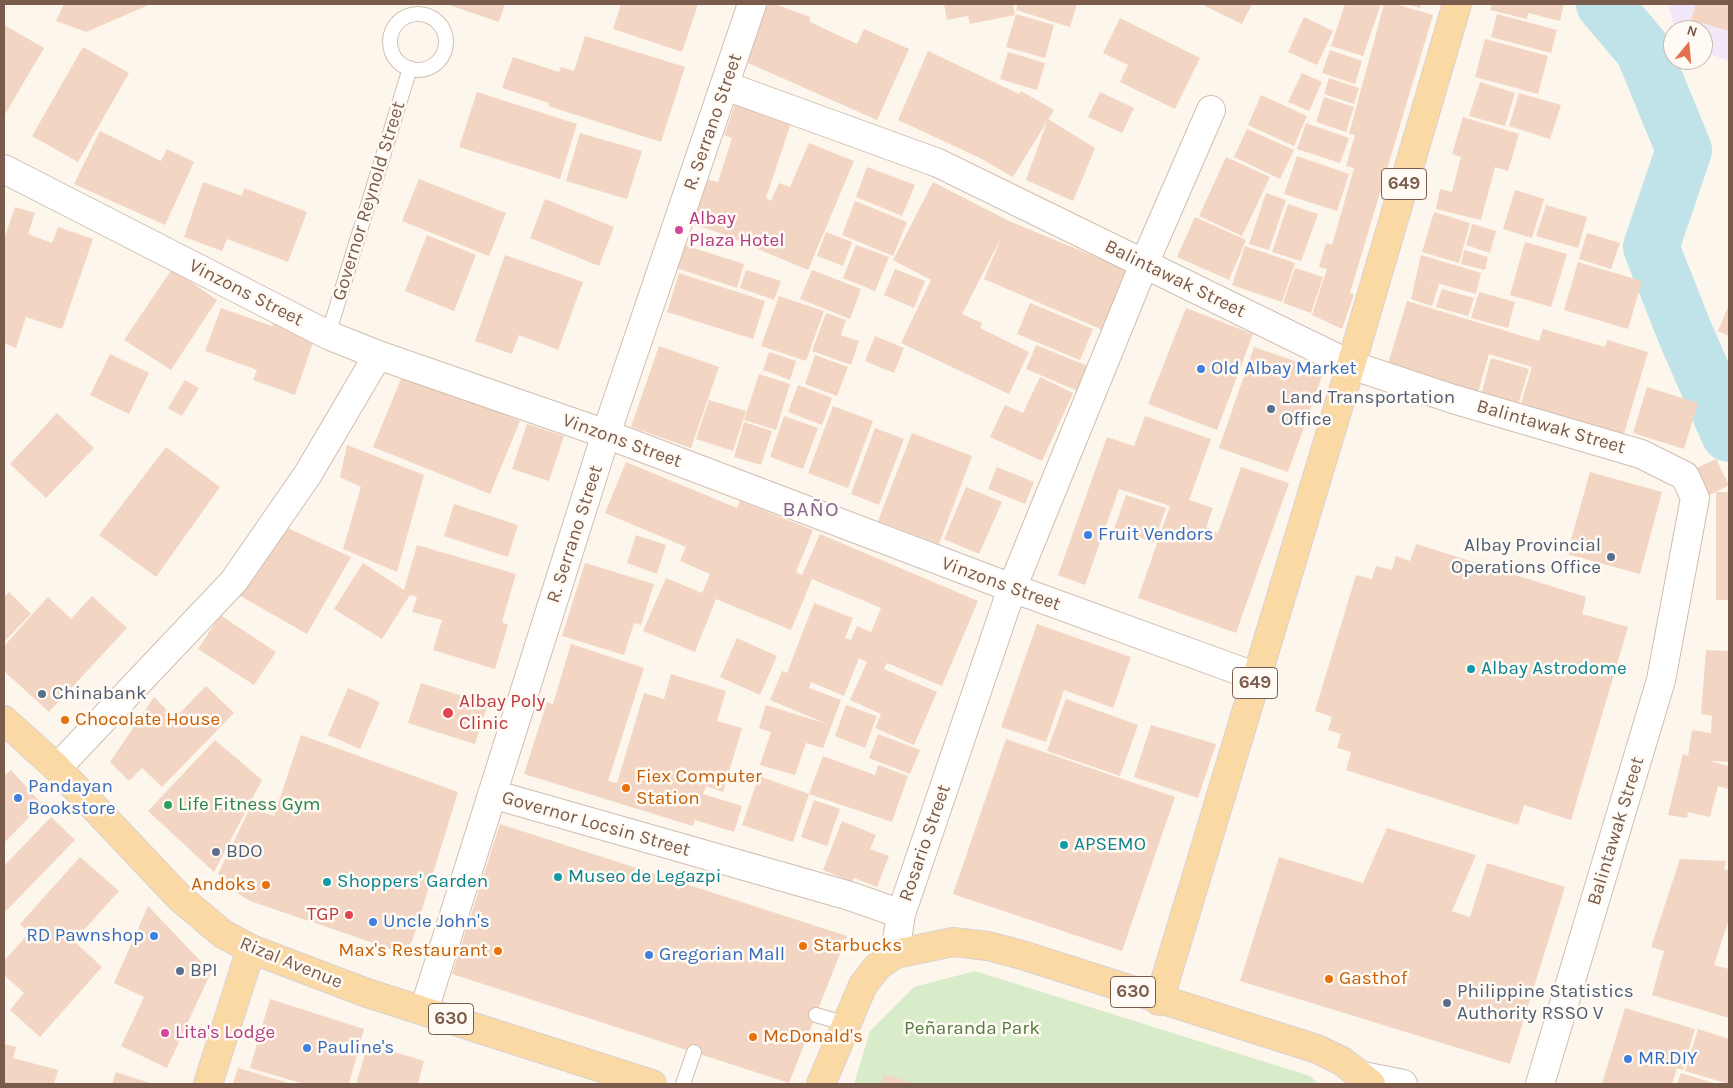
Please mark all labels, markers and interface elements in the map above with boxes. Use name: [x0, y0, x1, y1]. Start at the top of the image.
north arrow: [1663, 20, 1713, 70]
text: N: [1685, 22, 1700, 41]
street label: R. Serrano Street: [679, 50, 747, 194]
street label: Governor Reynold Street: [328, 99, 410, 303]
road number: 649: [1382, 168, 1426, 200]
place label: Albay Plaza Hotel: [689, 208, 785, 252]
marker: Albay Plaza Hotel: [673, 224, 685, 236]
street label: Balintawak Street: [1101, 235, 1249, 323]
street label: Vinzons Street: [185, 254, 307, 332]
place label: Old Albay Market: [1211, 358, 1357, 380]
marker: Old Albay Market: [1195, 363, 1207, 375]
place label: Land Transportation Office: [1281, 387, 1455, 431]
street label: Balintawak Street: [1474, 395, 1628, 459]
marker: Land Transportation Office: [1265, 403, 1277, 415]
street label: Vinzons Street: [559, 409, 685, 473]
street label: R. Serrano Street: [542, 462, 608, 606]
district label: BAÑO: [782, 497, 840, 523]
place label: Fruit Vendors: [1098, 524, 1213, 546]
marker: Fruit Vendors: [1082, 529, 1094, 541]
place label: Albay Provincial Operations Office: [1451, 535, 1601, 579]
marker: Albay Provincial Operations Office: [1605, 551, 1617, 563]
street label: Vinzons Street: [938, 552, 1064, 616]
place label: Albay Astrodome: [1481, 658, 1627, 680]
marker: Albay Astrodome: [1465, 663, 1477, 675]
road number: 649: [1232, 668, 1278, 698]
place label: Chinabank: [52, 683, 147, 705]
marker: Chinabank: [36, 688, 48, 700]
place label: Albay Poly Clinic: [459, 691, 545, 735]
marker: Albay Poly Clinic: [441, 706, 455, 720]
place label: Chocolate House: [75, 709, 220, 731]
marker: Chocolate House: [59, 714, 71, 726]
street label: Balintawak Street: [1583, 754, 1649, 908]
place label: Fiex Computer Station: [636, 766, 762, 810]
place label: Pandayan Bookstore: [28, 776, 115, 820]
marker: Fiex Computer Station: [620, 782, 632, 794]
street label: Rosario Street: [894, 782, 956, 904]
street label: Governor Locsin Street: [499, 786, 693, 862]
marker: Pandayan Bookstore: [12, 792, 24, 804]
place label: Life Fitness Gym: [178, 794, 321, 816]
marker: Life Fitness Gym: [162, 799, 174, 811]
place label: APSEMO: [1074, 834, 1146, 856]
marker: APSEMO: [1058, 839, 1070, 851]
place label: BDO: [226, 841, 263, 863]
marker: BDO: [210, 846, 222, 858]
place label: Museo de Legazpi: [568, 866, 721, 888]
place label: Shoppers' Garden: [337, 871, 488, 893]
marker: Museo de Legazpi: [552, 871, 564, 883]
place label: Andoks: [191, 874, 256, 896]
marker: Shoppers' Garden: [321, 876, 333, 888]
marker: Andoks: [260, 879, 272, 891]
place label: TGP: [307, 904, 339, 926]
marker: TGP: [343, 909, 355, 921]
place label: Uncle John's: [383, 911, 490, 933]
marker: Uncle John's: [367, 916, 379, 928]
place label: RD Pawnshop: [26, 925, 144, 947]
marker: RD Pawnshop: [148, 930, 160, 942]
street label: Rizal Avenue: [236, 932, 346, 994]
place label: Starbucks: [813, 935, 902, 957]
place label: Max's Restaurant: [338, 940, 488, 962]
marker: Starbucks: [797, 940, 809, 952]
place label: Gregorian Mall: [659, 944, 785, 966]
marker: Max's Restaurant: [492, 945, 504, 957]
marker: Gregorian Mall: [643, 949, 655, 961]
place label: BPI: [190, 960, 218, 982]
marker: BPI: [174, 965, 186, 977]
place label: Gasthof: [1339, 968, 1407, 990]
marker: Gasthof: [1323, 973, 1335, 985]
road number: 630: [1110, 976, 1156, 1008]
place label: Philippine Statistics Authority RSSO V: [1457, 981, 1634, 1025]
marker: Philippine Statistics Authority RSSO V: [1441, 997, 1453, 1009]
road number: 630: [428, 1004, 474, 1034]
park label: Peñaranda Park: [904, 1018, 1040, 1040]
place label: Lita's Lodge: [175, 1022, 275, 1044]
place label: McDonald's: [763, 1026, 863, 1048]
marker: Lita's Lodge: [159, 1027, 171, 1039]
marker: McDonald's: [747, 1031, 759, 1043]
place label: Pauline's: [317, 1037, 394, 1059]
marker: Pauline's: [301, 1042, 313, 1054]
place label: MR.DIY: [1638, 1048, 1697, 1070]
marker: MR.DIY: [1622, 1053, 1634, 1065]

